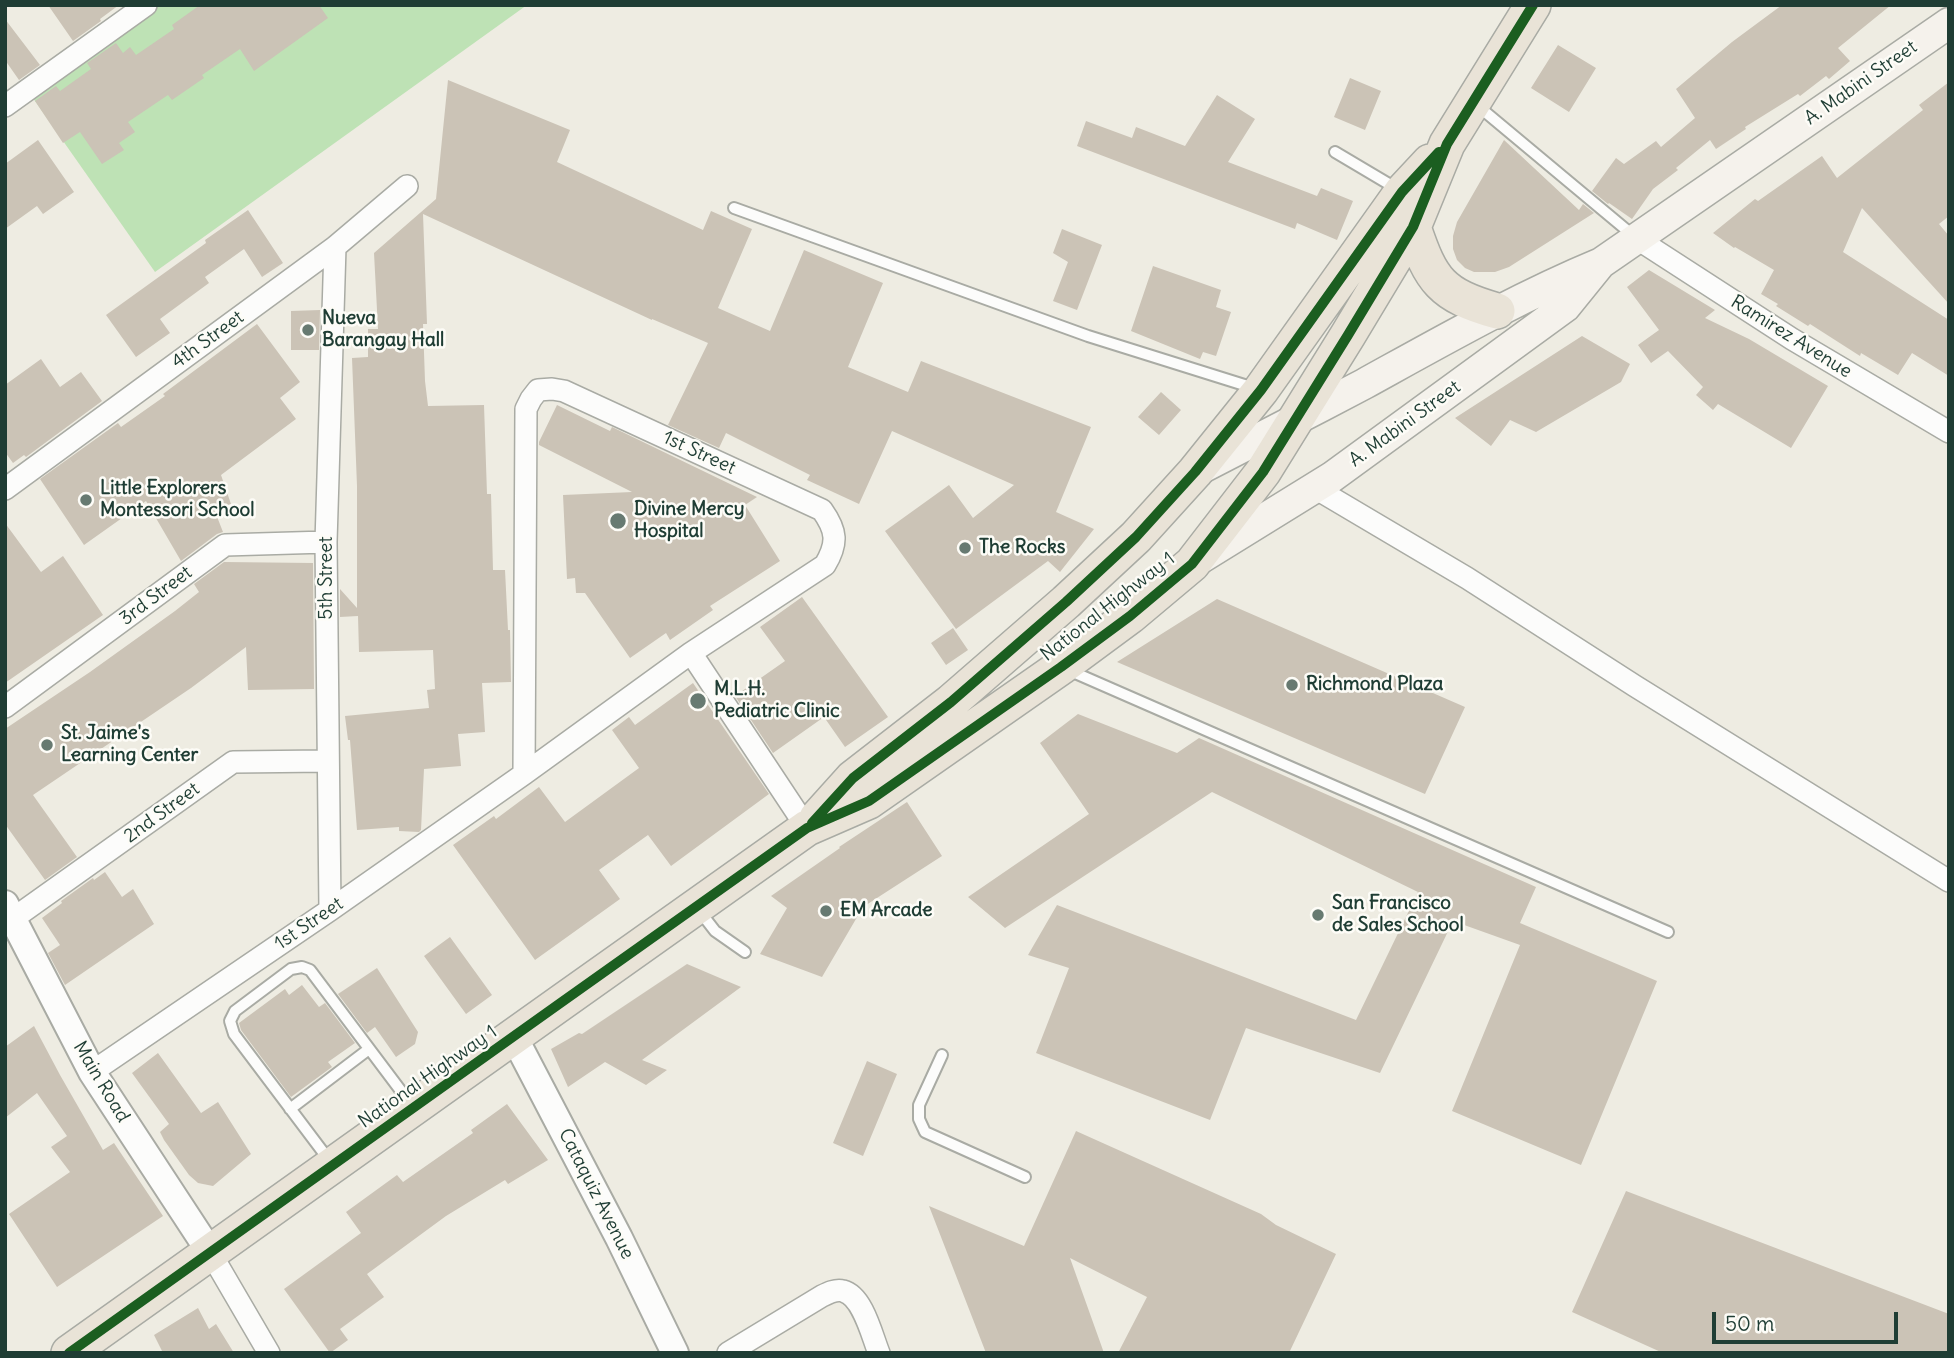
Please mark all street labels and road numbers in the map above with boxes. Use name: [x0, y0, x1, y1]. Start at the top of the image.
street label: A. Mabini Street: [1800, 36, 1922, 130]
street label: Ramirez Avenue: [1726, 291, 1856, 383]
street label: 4th Street: [167, 306, 249, 374]
street label: A. Mabini Street: [1345, 376, 1465, 472]
street label: 1st Street: [659, 426, 739, 480]
street label: 5th Street: [316, 536, 338, 620]
street label: National Highway 1: [1036, 548, 1180, 666]
street label: 3rd Street: [115, 561, 197, 631]
street label: 2nd Street: [120, 778, 204, 848]
street label: 1st Street: [270, 893, 348, 955]
street label: National Highway 1: [354, 1021, 502, 1133]
street label: Main Road: [68, 1037, 134, 1127]
street label: Cataquiz Avenue: [553, 1125, 639, 1263]

